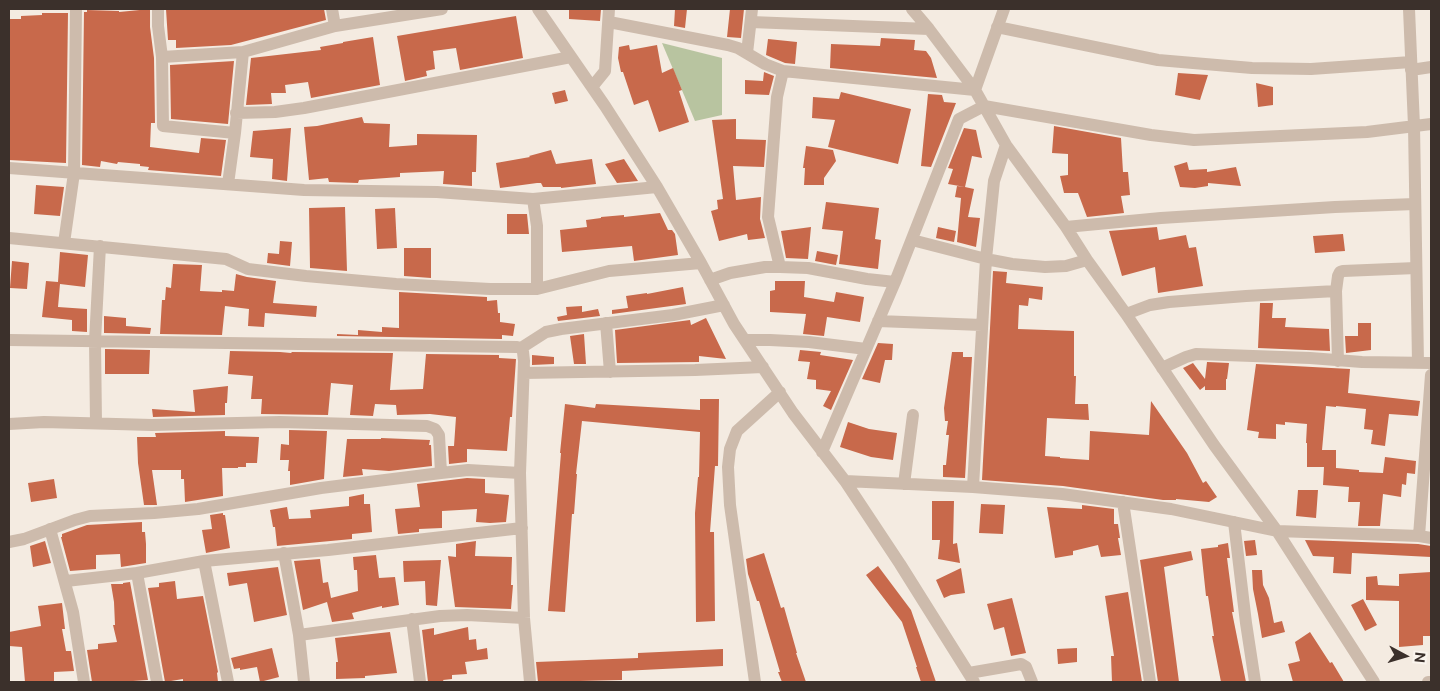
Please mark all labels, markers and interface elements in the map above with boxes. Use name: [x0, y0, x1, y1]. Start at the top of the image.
north arrow: [1380, 631, 1430, 681]
text: N: [1411, 651, 1428, 664]

